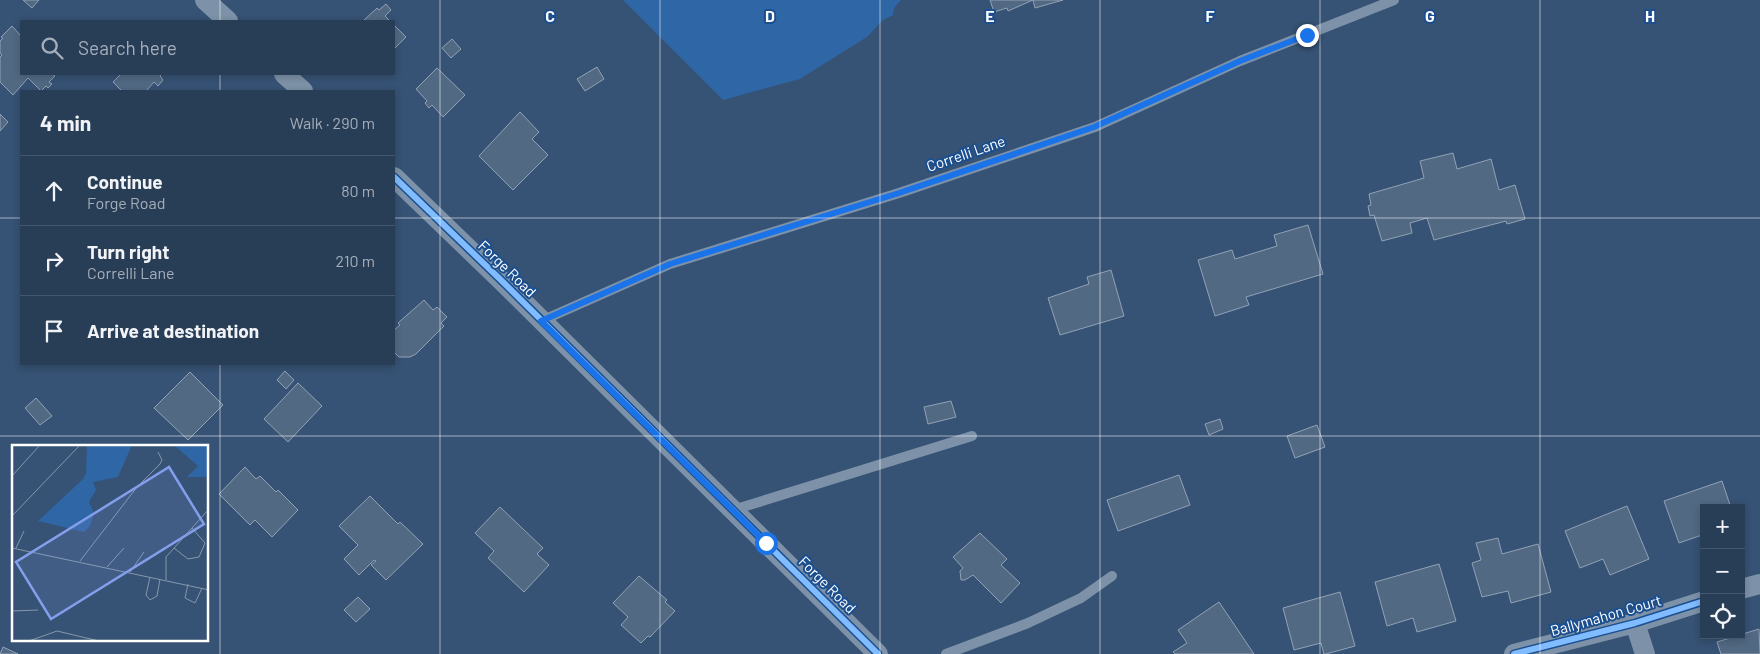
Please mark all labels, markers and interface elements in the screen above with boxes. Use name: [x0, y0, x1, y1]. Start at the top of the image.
text: C: [545, 6, 555, 25]
text: D: [765, 6, 775, 25]
text: E: [985, 6, 995, 25]
text: F: [1206, 6, 1215, 25]
text: G: [1425, 6, 1435, 25]
text: H: [1645, 6, 1655, 25]
search box: [20, 20, 395, 75]
route end: [1296, 24, 1319, 47]
icon: search: [38, 34, 66, 62]
text: Search here: [78, 36, 177, 59]
text: 4 min: [40, 110, 91, 135]
text: Walk · 290 m: [290, 113, 375, 132]
street label: Correlli Lane: [924, 131, 1007, 175]
text: Continue: [87, 170, 163, 193]
icon: ahead: [40, 177, 68, 205]
text: 80 m: [341, 181, 375, 200]
text: Forge Road: [87, 193, 165, 212]
street label: Forge Road: [475, 236, 540, 300]
text: Turn right: [87, 240, 169, 263]
icon: right: [40, 247, 68, 275]
text: 210 m: [336, 251, 375, 270]
text: Correlli Lane: [87, 263, 174, 282]
icon: arrive: [40, 317, 68, 345]
text: Arrive at destination: [87, 319, 259, 342]
inset map: [12, 445, 209, 642]
map controls: [1700, 504, 1745, 639]
button: +: [1700, 504, 1745, 549]
route start: [755, 532, 778, 555]
button: −: [1700, 549, 1745, 594]
street label: Forge Road: [795, 552, 860, 617]
street label: Ballymahon Court: [1548, 591, 1663, 639]
button: locate: [1700, 594, 1745, 639]

